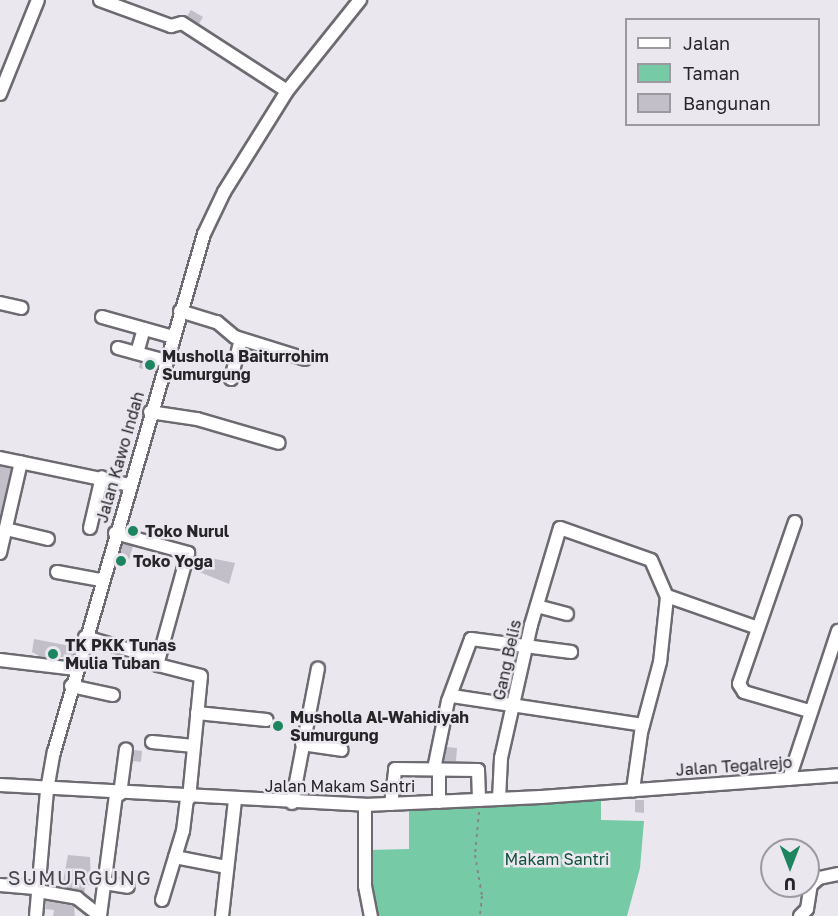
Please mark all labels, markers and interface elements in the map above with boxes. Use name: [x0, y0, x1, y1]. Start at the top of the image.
legend: [625, 18, 820, 126]
text: Jalan: [683, 32, 730, 54]
text: Taman: [683, 62, 740, 84]
text: Bangunan: [683, 92, 771, 114]
place label: Musholla Baiturrohim Sumurgung: [162, 346, 329, 384]
marker: Musholla Baiturrohim Sumurgung: [143, 358, 157, 372]
street label: Jalan Kawo Indah: [92, 389, 148, 525]
place label: Toko Nurul: [145, 521, 229, 541]
marker: Toko Nurul: [126, 524, 140, 538]
place label: Toko Yoga: [133, 551, 213, 571]
marker: Toko Yoga: [114, 554, 128, 568]
street label: Gang Belis: [489, 618, 525, 702]
place label: TK PKK Tunas Mulia Tuban: [65, 635, 176, 673]
marker: TK PKK Tunas Mulia Tuban: [46, 647, 60, 661]
place label: Musholla Al-Wahidiyah Sumurgung: [290, 707, 469, 745]
marker: Musholla Al-Wahidiyah Sumurgung: [271, 719, 285, 733]
street label: Jalan Tegalrejo: [675, 752, 793, 780]
street label: Jalan Makam Santri: [265, 776, 415, 796]
north arrow: [760, 838, 820, 898]
park label: Makam Santri: [505, 849, 609, 869]
district label: SUMURGUNG: [8, 865, 152, 889]
text: U: [784, 874, 796, 894]

